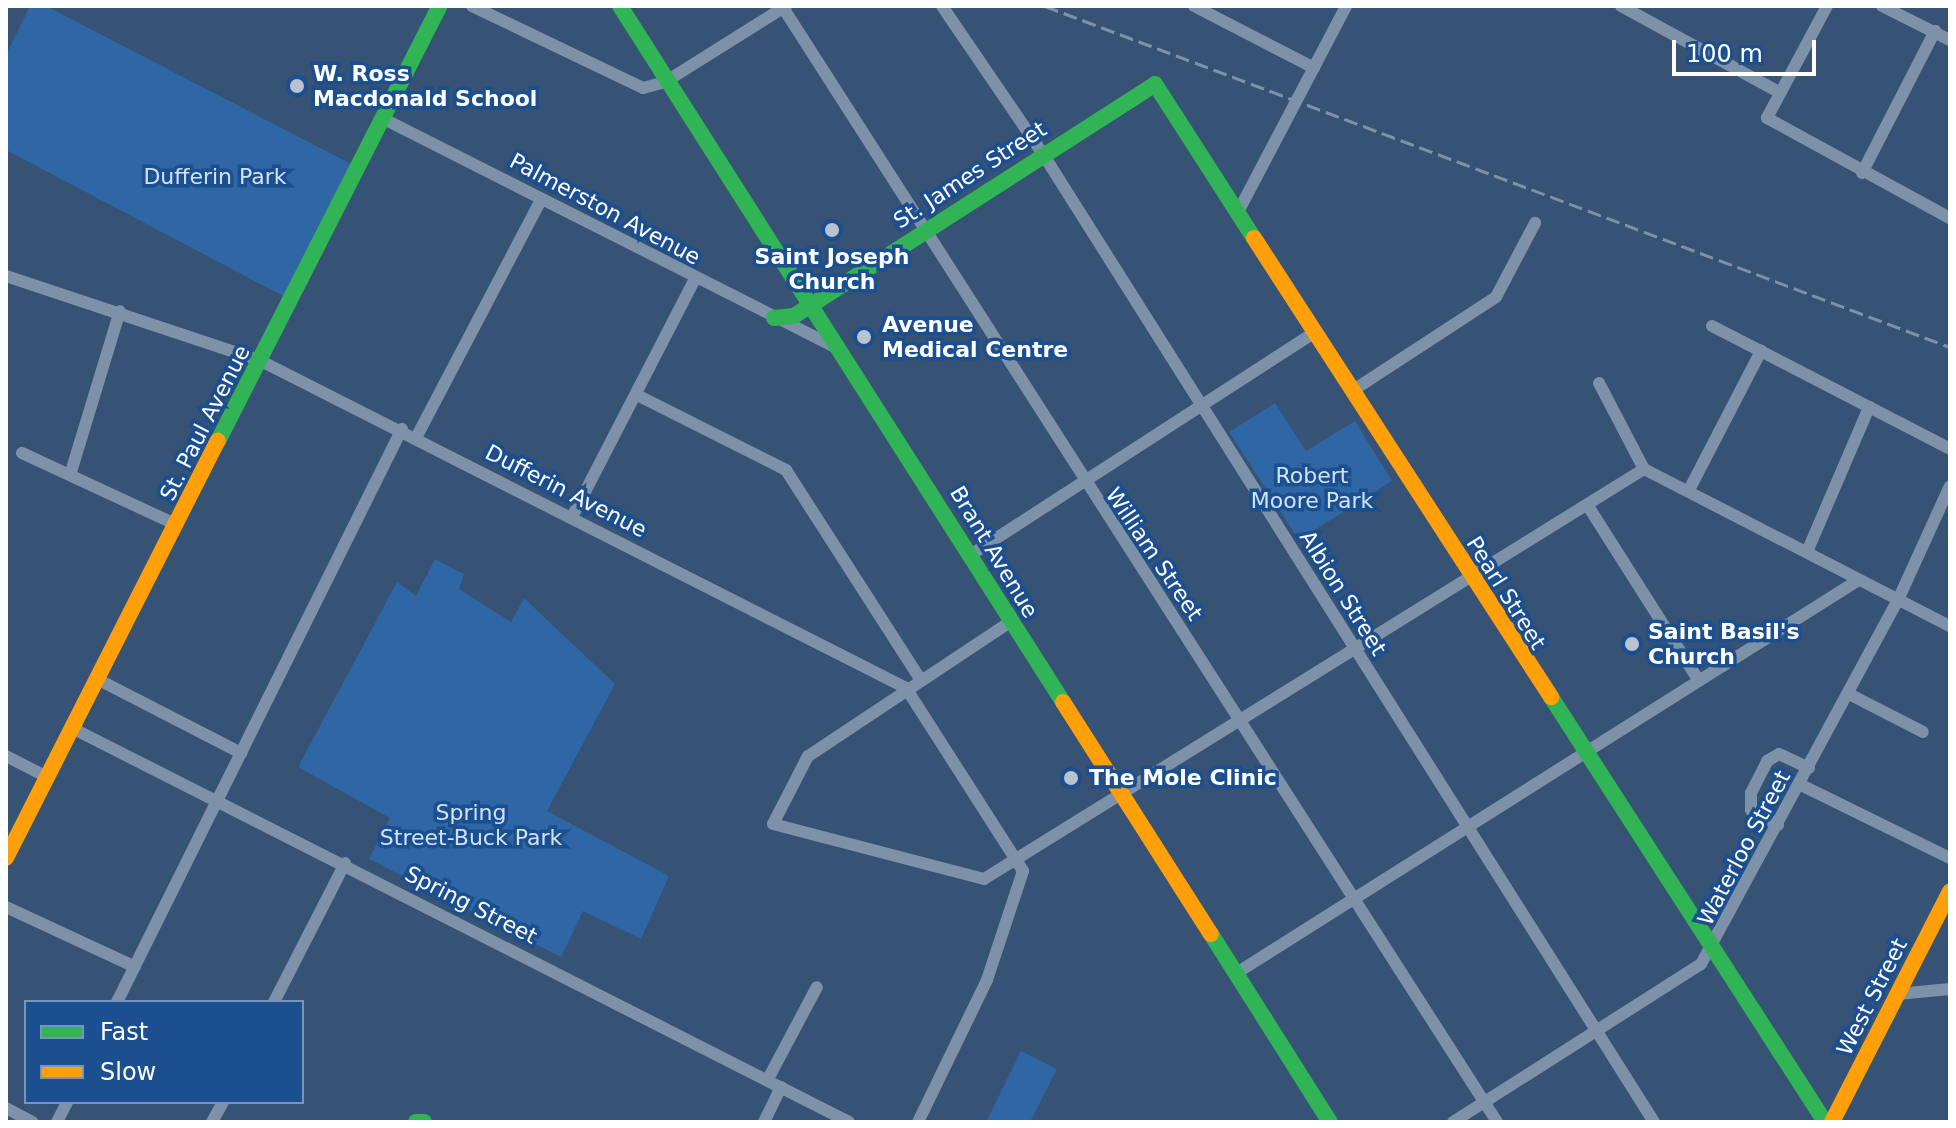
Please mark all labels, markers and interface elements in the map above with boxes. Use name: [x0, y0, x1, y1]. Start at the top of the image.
scale bar: [1676, 24, 1820, 74]
text: 100 m: [1686, 40, 1763, 68]
place label: W. Ross Macdonald School: [313, 60, 537, 112]
marker: W. Ross Macdonald School: [288, 77, 306, 95]
street label: St. James Street: [889, 116, 1051, 234]
street label: Palmerston Avenue: [505, 148, 705, 270]
park label: Dufferin Park: [143, 164, 287, 190]
marker: Saint Joseph Church: [823, 221, 841, 239]
place label: Saint Joseph Church: [755, 243, 909, 294]
place label: Avenue Medical Centre: [882, 311, 1068, 362]
marker: Avenue Medical Centre: [853, 326, 875, 348]
street label: St. Paul Avenue: [154, 341, 256, 505]
street label: Dufferin Avenue: [481, 439, 651, 543]
park label: Robert Moore Park: [1251, 462, 1373, 514]
street label: Brant Avenue: [944, 481, 1044, 623]
street label: William Street: [1100, 483, 1208, 625]
street label: Albion Street: [1294, 526, 1392, 660]
street label: Pearl Street: [1461, 532, 1551, 654]
place label: Saint Basil's Church: [1648, 618, 1800, 670]
marker: Saint Basil's Church: [1623, 635, 1641, 653]
place label: The Mole Clinic: [1089, 765, 1277, 791]
street label: Waterloo Street: [1692, 766, 1796, 930]
marker: The Mole Clinic: [1060, 767, 1082, 789]
park label: Spring Street-Buck Park: [380, 799, 562, 850]
street label: Spring Street: [400, 860, 542, 950]
street label: West Street: [1831, 934, 1913, 1060]
legend: [24, 1000, 304, 1104]
text: Fast: [100, 1018, 148, 1046]
text: Slow: [100, 1058, 156, 1086]

